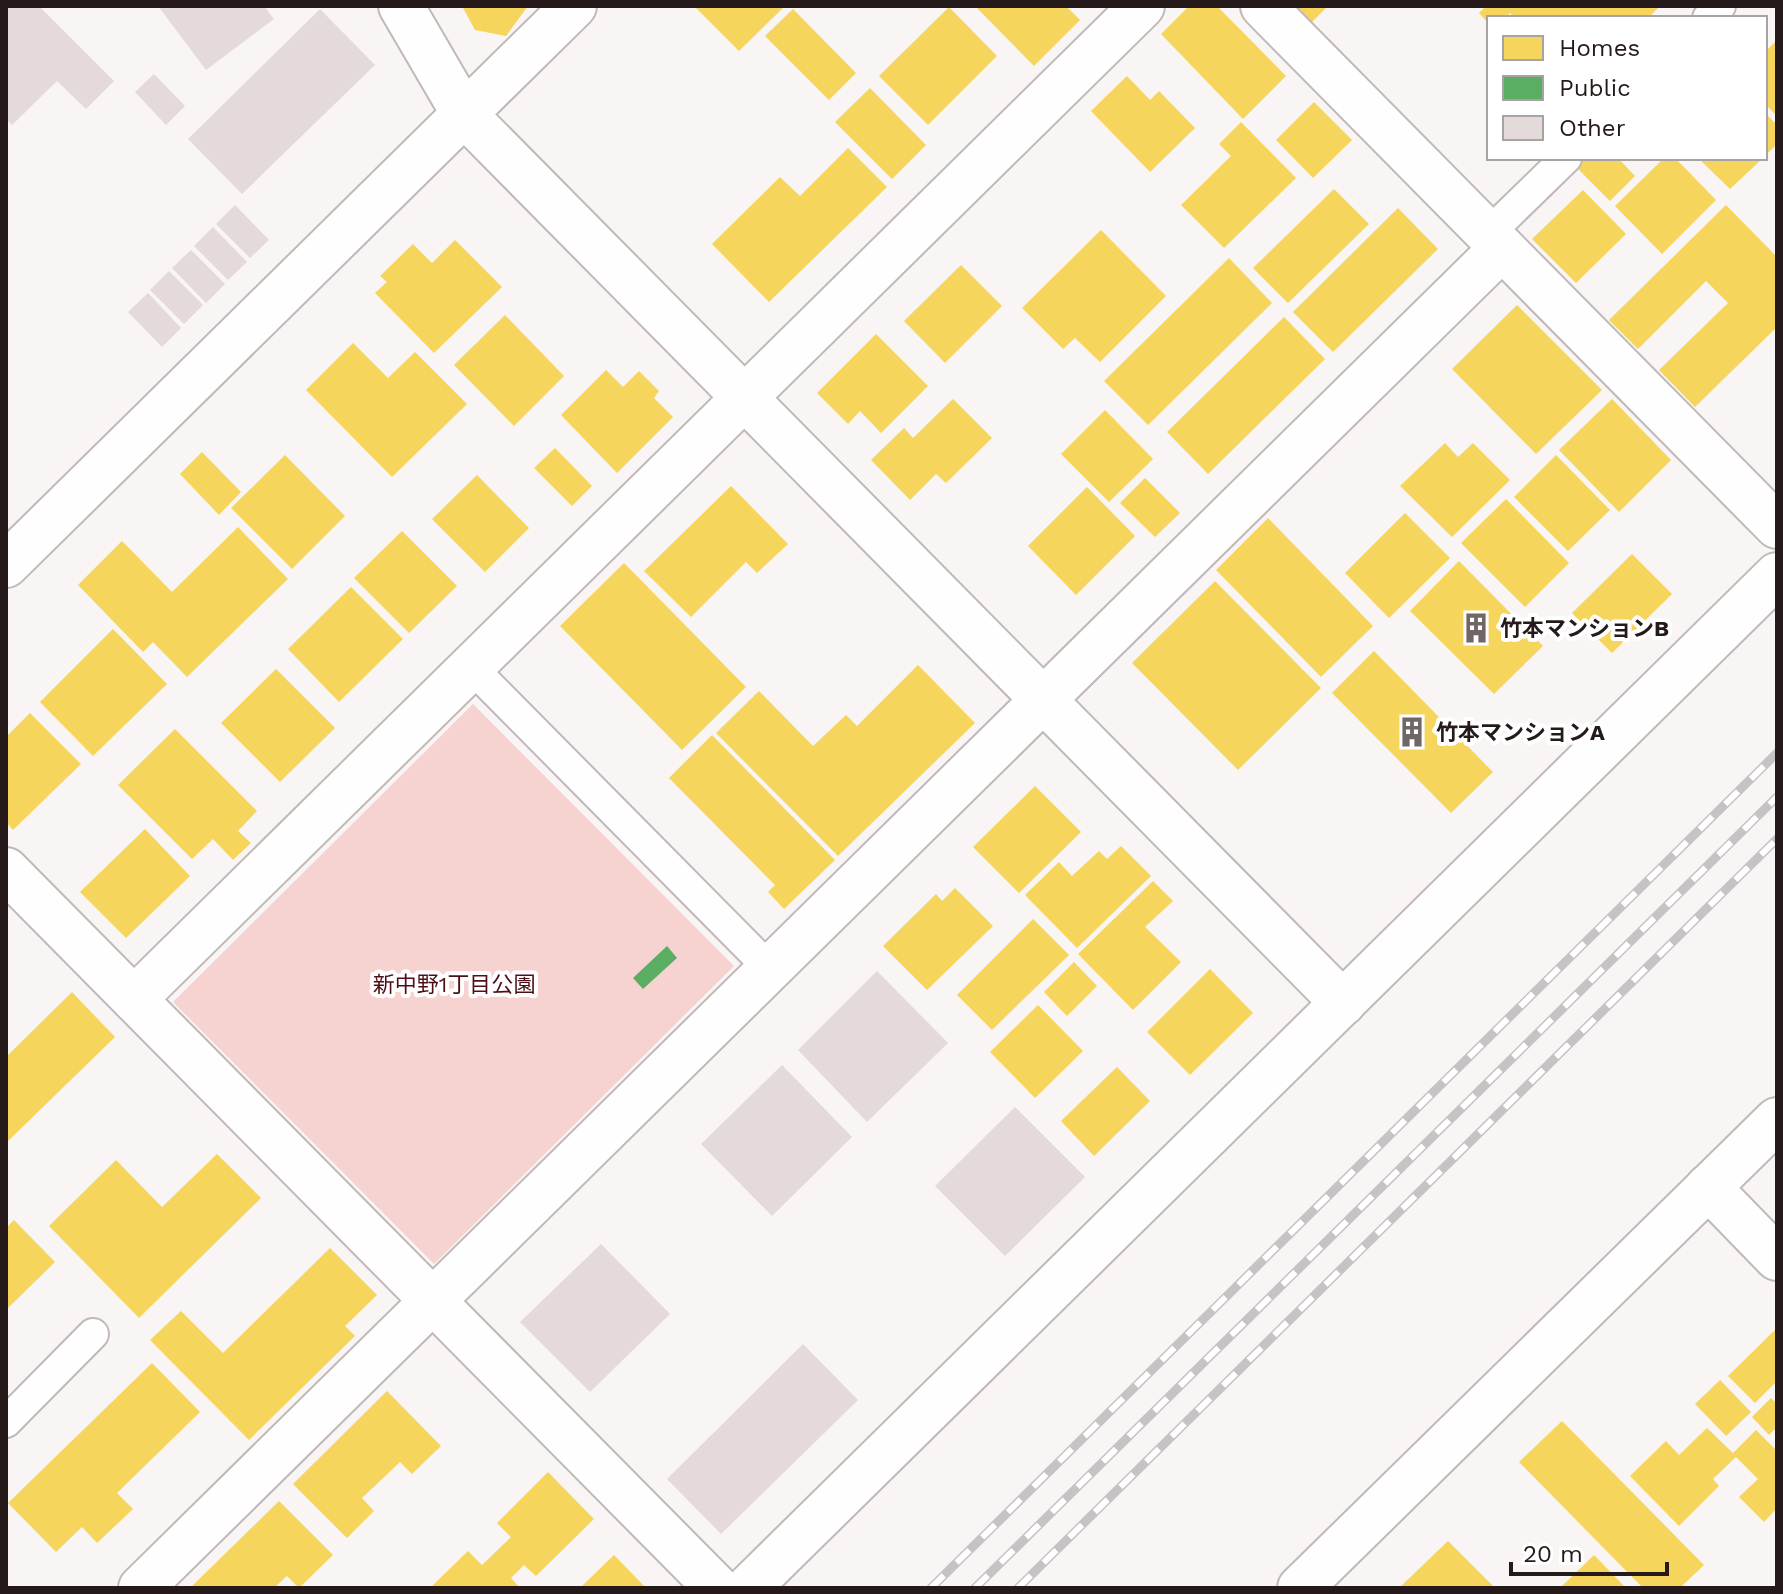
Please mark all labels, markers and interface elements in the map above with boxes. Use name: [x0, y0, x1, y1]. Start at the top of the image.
legend: [1487, 16, 1767, 160]
text: Homes: [1559, 34, 1640, 62]
text: Public: [1559, 74, 1631, 102]
text: Other: [1559, 114, 1626, 142]
building icon: 竹本マンションB: [1459, 611, 1493, 645]
place label: 竹本マンションB: [1500, 616, 1669, 641]
building icon: 竹本マンションA: [1395, 715, 1429, 749]
place label: 竹本マンションA: [1436, 720, 1605, 745]
park label: 新中野1丁目公園: [373, 972, 535, 997]
scale bar: [1511, 1526, 1667, 1576]
text: 20 m: [1523, 1540, 1583, 1568]

